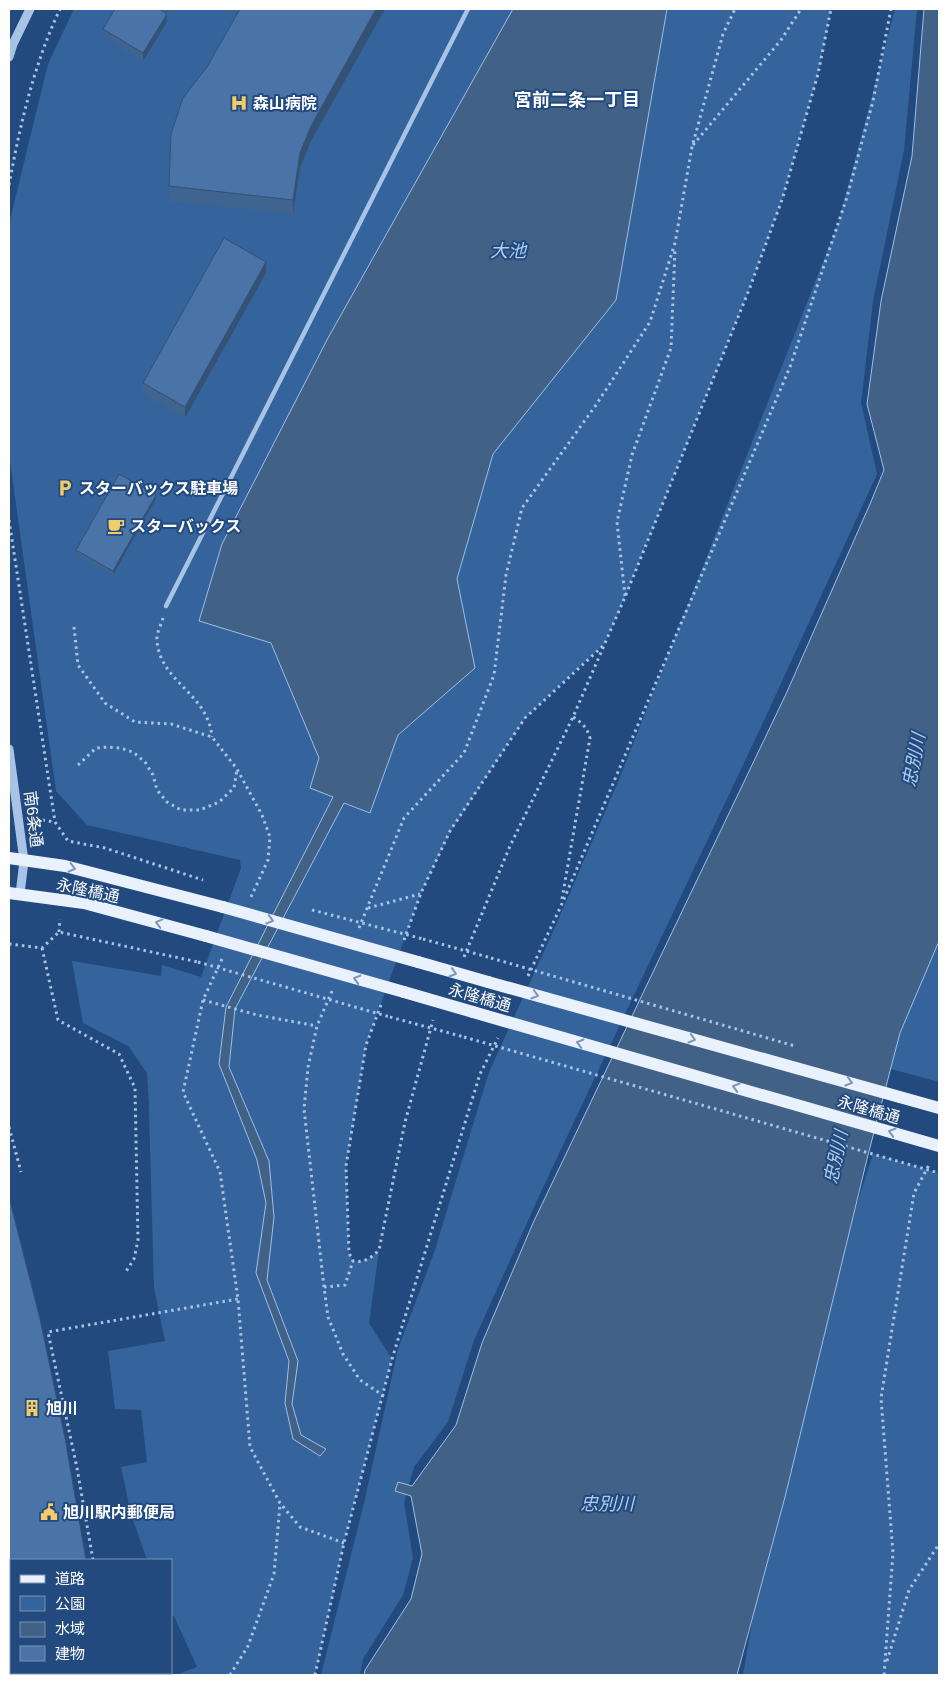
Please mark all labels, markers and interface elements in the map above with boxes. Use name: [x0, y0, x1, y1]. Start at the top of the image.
district label: 宮前二条一丁目: [514, 90, 640, 110]
hospital icon: 森山病院: [229, 93, 249, 113]
place label: 森山病院: [253, 95, 317, 112]
water label: 大池: [490, 241, 528, 261]
parking icon: スターバックス駐車場: [55, 478, 75, 498]
place label: スターバックス駐車場: [79, 480, 238, 497]
cafe icon: スターバックス: [106, 516, 126, 536]
place label: スターバックス: [130, 518, 241, 535]
water label: 忠別川: [899, 730, 929, 788]
street label: 南6条通: [22, 790, 45, 848]
one-way arrow: [67, 862, 76, 873]
street label: 永隆橋通: [55, 876, 121, 905]
one-way arrow: [265, 914, 274, 925]
one-way arrow: [154, 918, 163, 929]
one-way arrow: [448, 967, 457, 977]
one-way arrow: [353, 974, 361, 984]
street label: 永隆橋通: [447, 980, 513, 1014]
one-way arrow: [531, 990, 539, 1000]
one-way arrow: [687, 1033, 696, 1043]
one-way arrow: [576, 1038, 585, 1048]
one-way arrow: [844, 1077, 852, 1087]
one-way arrow: [733, 1083, 741, 1093]
street label: 永隆橋通: [836, 1092, 902, 1126]
water label: 忠別川: [821, 1127, 852, 1185]
one-way arrow: [889, 1128, 897, 1138]
building icon: 旭川: [22, 1398, 42, 1418]
place label: 旭川: [46, 1400, 78, 1417]
water label: 忠別川: [580, 1494, 636, 1514]
public building icon: 旭川駅内郵便局: [39, 1502, 59, 1522]
place label: 旭川駅内郵便局: [63, 1504, 175, 1521]
legend: [10, 1559, 172, 1674]
text: 道路: [55, 1570, 85, 1587]
text: 公園: [55, 1595, 85, 1612]
text: 水域: [55, 1620, 85, 1637]
text: 建物: [55, 1645, 85, 1662]

